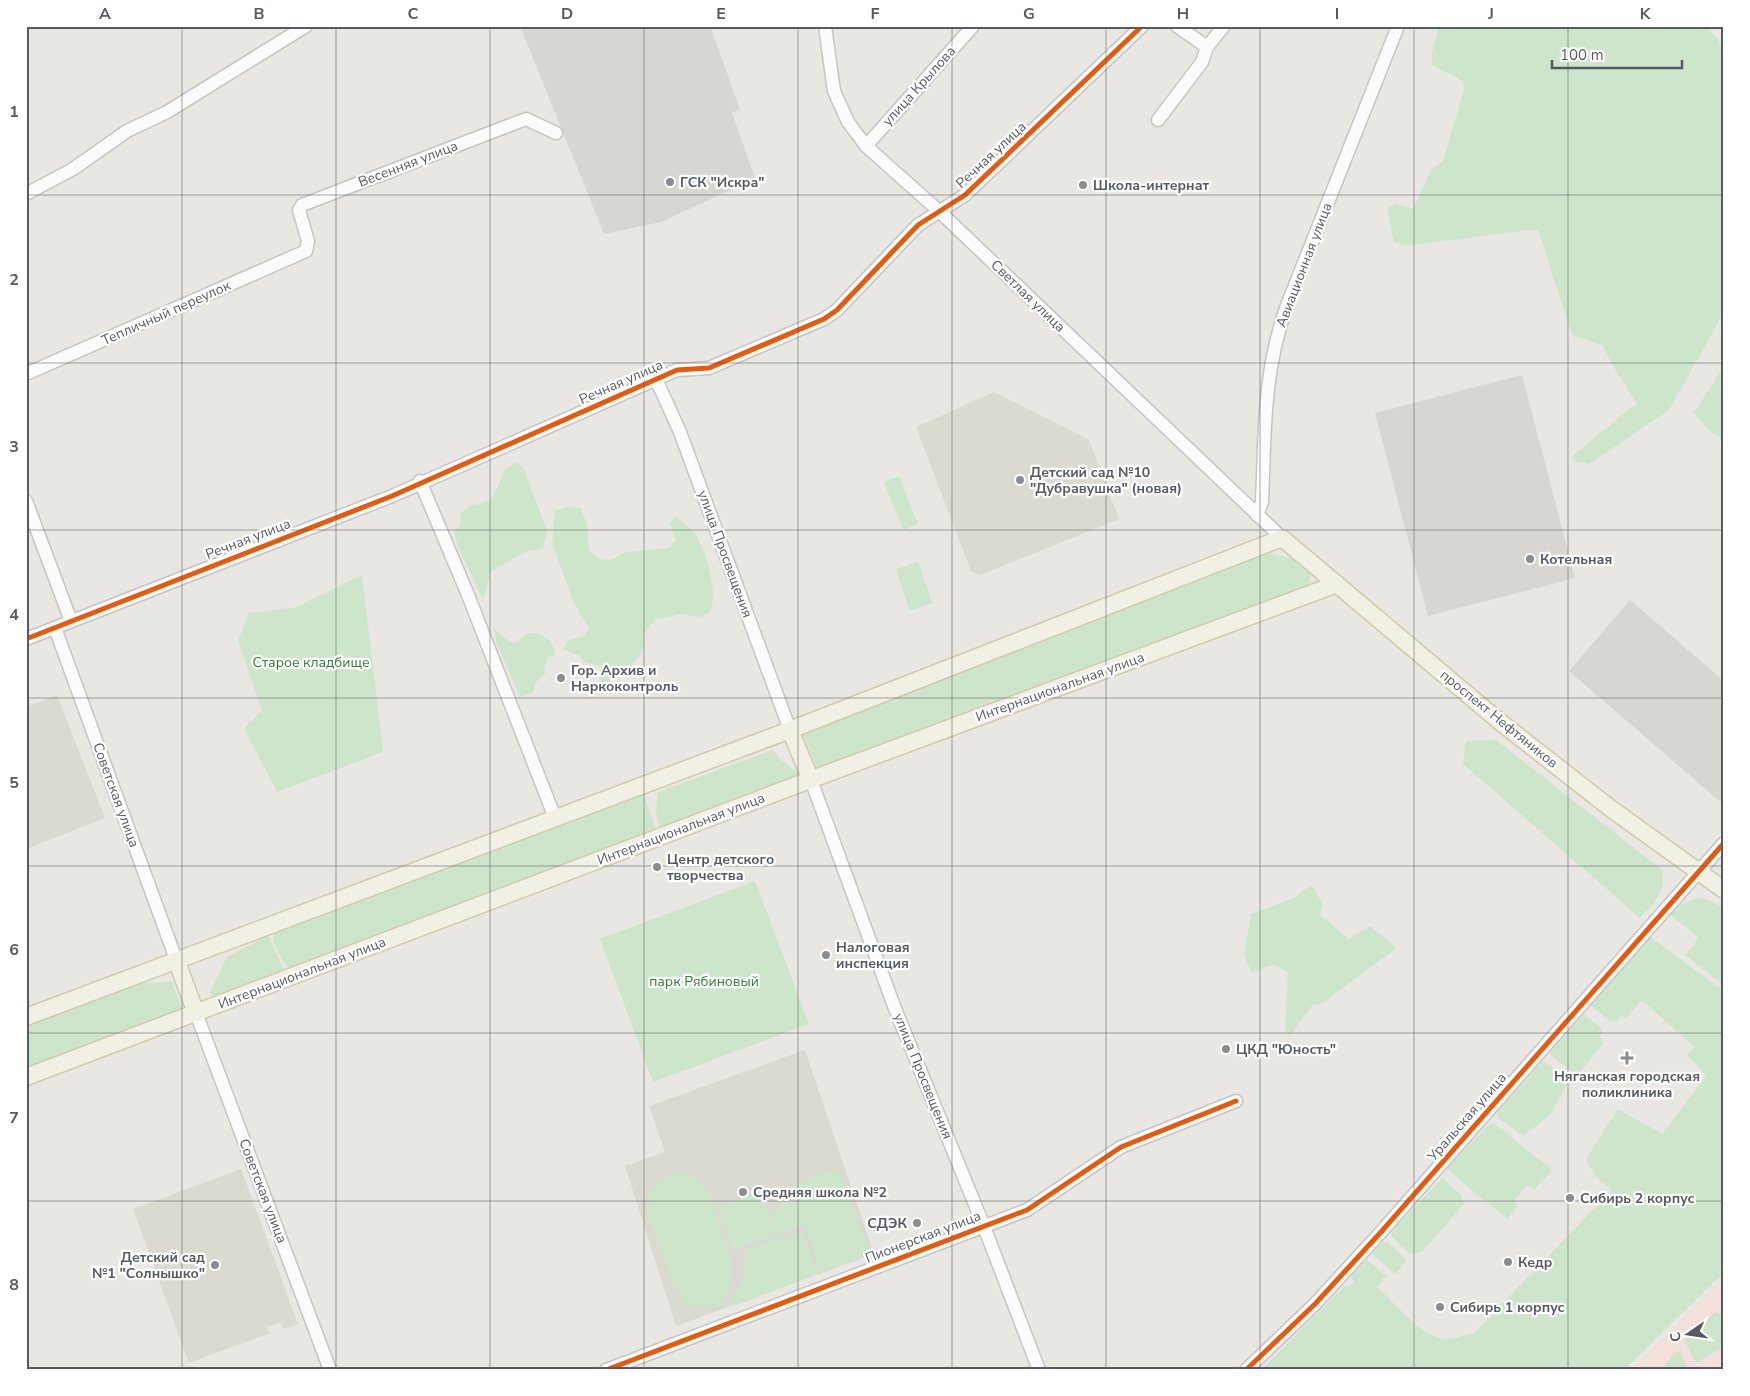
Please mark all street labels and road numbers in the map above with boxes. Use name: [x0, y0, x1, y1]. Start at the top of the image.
street label: улица Крылова: [878, 42, 960, 130]
street label: Речная улица: [952, 117, 1030, 193]
street label: Весенняя улица: [355, 136, 461, 192]
street label: Авиационная улица: [1271, 200, 1337, 330]
street label: Светлая улица: [987, 256, 1069, 336]
street label: Тепличный переулок: [99, 276, 234, 350]
street label: Речная улица: [576, 355, 666, 409]
street label: улица Просвещения: [693, 488, 757, 620]
street label: Речная улица: [203, 514, 293, 564]
street label: Интернациональная улица: [973, 648, 1147, 726]
street label: проспект Нефтяников: [1436, 666, 1562, 773]
street label: Советская улица: [88, 740, 144, 850]
street label: Интернациональная улица: [594, 788, 768, 870]
street label: Интернациональная улица: [215, 932, 389, 1014]
street label: улица Просвещения: [889, 1010, 957, 1142]
street label: Уральская улица: [1423, 1069, 1511, 1166]
street label: Советская улица: [234, 1136, 292, 1246]
street label: Пионерская улица: [862, 1206, 984, 1268]

